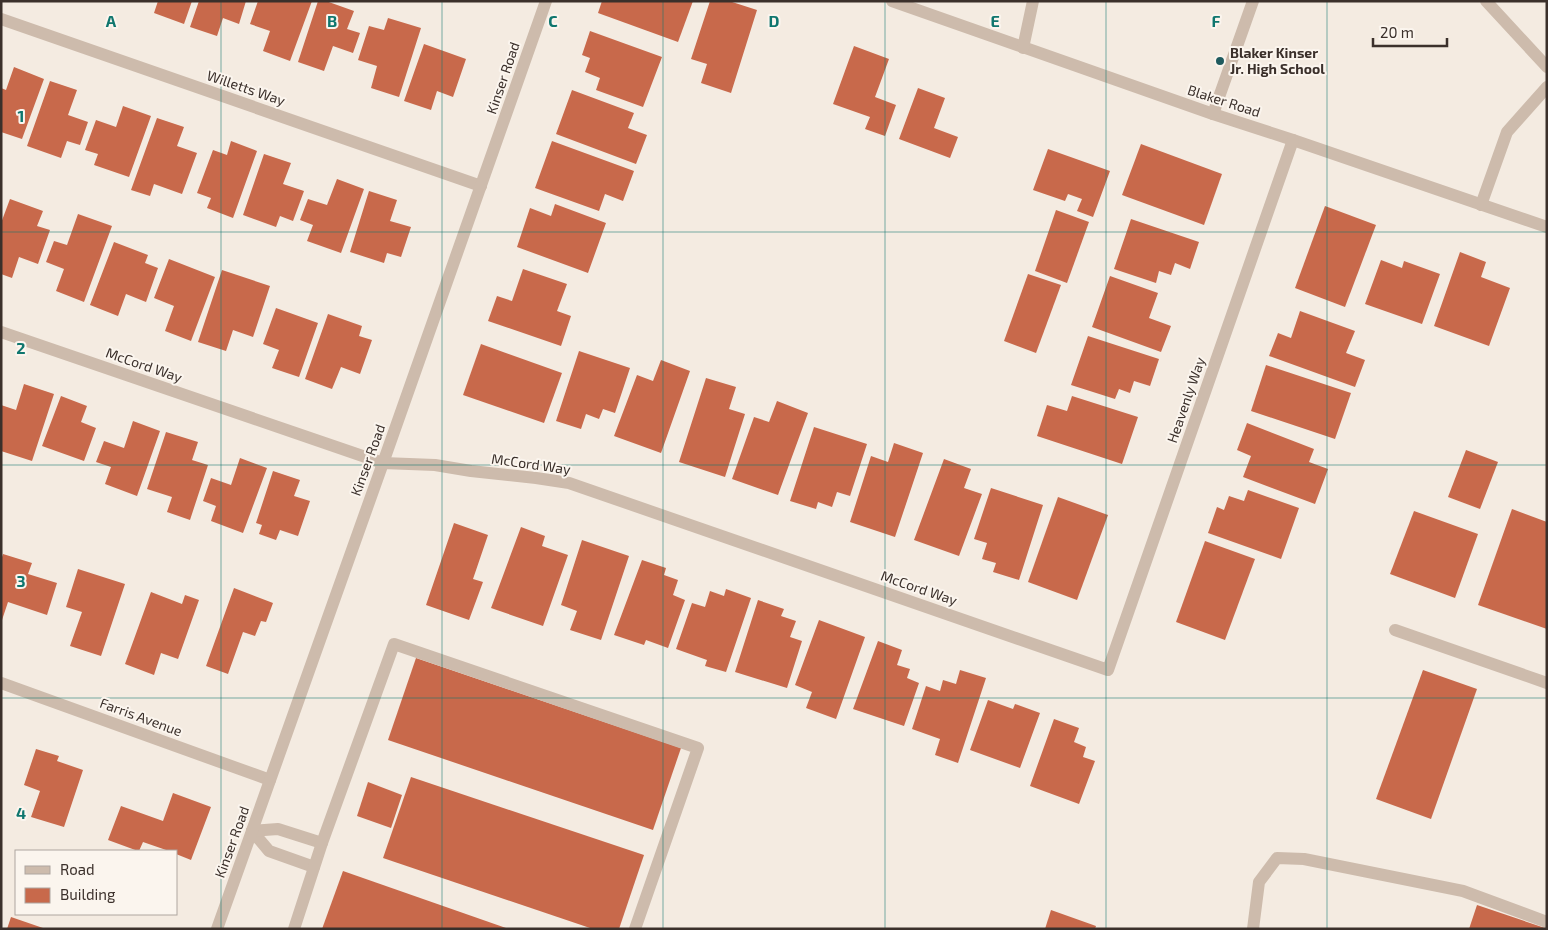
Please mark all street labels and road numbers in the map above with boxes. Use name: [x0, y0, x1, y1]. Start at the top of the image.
street label: Kinser Road: [482, 40, 523, 116]
street label: Willetts Way: [205, 66, 288, 109]
street label: Blaker Road: [1186, 81, 1263, 120]
street label: McCord Way: [104, 344, 185, 386]
street label: Heavenly Way: [1163, 354, 1208, 445]
street label: Kinser Road: [347, 422, 388, 498]
street label: McCord Way: [490, 450, 572, 478]
street label: McCord Way: [879, 567, 960, 609]
street label: Farris Avenue: [98, 694, 185, 739]
street label: Kinser Road: [211, 804, 252, 880]

